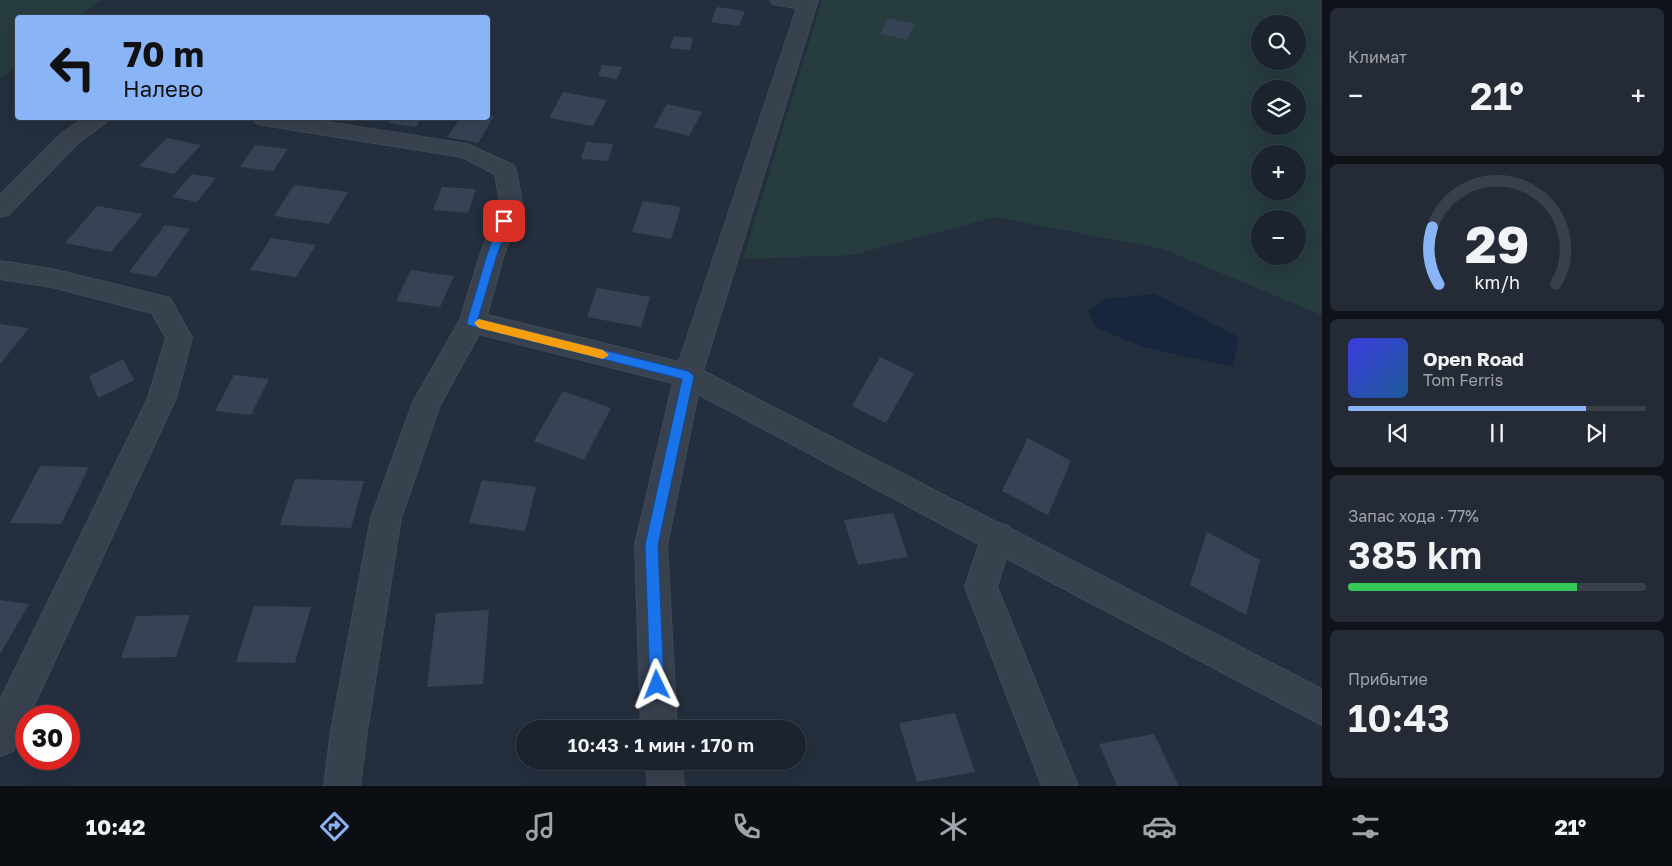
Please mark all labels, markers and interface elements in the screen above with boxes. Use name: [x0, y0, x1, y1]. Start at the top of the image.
map controls: [1251, 15, 1306, 265]
button: search: [1251, 15, 1306, 70]
text: 70 m: [123, 33, 204, 75]
icon: left: [40, 35, 105, 100]
text: Климат: [1348, 47, 1407, 67]
text: 21°: [1470, 73, 1524, 118]
text: Налево: [123, 75, 203, 102]
text: −: [1348, 79, 1363, 112]
text: +: [1631, 79, 1646, 112]
button: layers: [1251, 80, 1306, 135]
button: +: [1251, 145, 1306, 200]
pin: [483, 200, 525, 242]
icon: arrive: [490, 207, 518, 235]
button: −: [1251, 210, 1306, 265]
text: 29: [1465, 212, 1529, 274]
text: km/h: [1474, 271, 1520, 293]
text: Open Road: [1423, 347, 1524, 370]
text: Tom Ferris: [1423, 370, 1503, 390]
icon: previous: [1384, 419, 1412, 447]
icon: pause: [1483, 419, 1511, 447]
icon: next: [1582, 419, 1610, 447]
text: Запас хода · 77%: [1348, 506, 1479, 526]
text: 385 km: [1348, 532, 1482, 577]
position arrow: [630, 658, 682, 710]
text: Прибытие: [1348, 669, 1428, 689]
text: 10:43: [1348, 695, 1450, 740]
speed limit sign: 30: [15, 705, 80, 770]
text: 10:43 · 1 мин · 170 m: [568, 733, 754, 756]
icon: directions: [317, 809, 352, 844]
icon: music: [523, 809, 558, 844]
icon: phone: [729, 809, 764, 844]
icon: climate: [936, 809, 971, 844]
icon: car: [1142, 809, 1177, 844]
icon: filters: [1348, 809, 1383, 844]
text: 10:42: [86, 813, 145, 840]
text: 21°: [1554, 813, 1586, 840]

